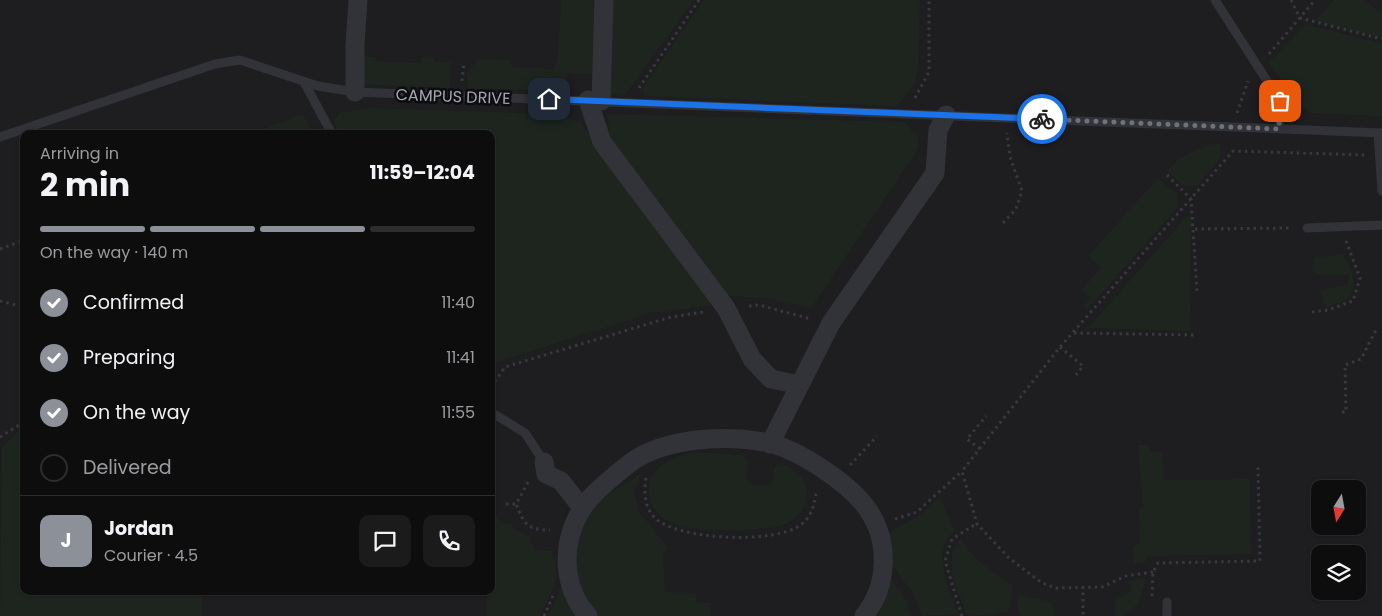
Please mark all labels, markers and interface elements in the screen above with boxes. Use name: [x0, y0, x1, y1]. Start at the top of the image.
pin: [528, 78, 570, 120]
pin: [1259, 80, 1301, 122]
street label: CAMPUS DRIVE: [395, 83, 511, 110]
icon: home: [535, 85, 563, 113]
icon: bag: [1266, 87, 1294, 115]
courier: [1017, 94, 1067, 144]
icon: bike: [1028, 105, 1056, 133]
text: Arriving in: [40, 142, 119, 165]
text: 11:59–12:04: [369, 159, 475, 186]
text: 2 min: [40, 162, 130, 207]
text: On the way · 140 m: [40, 241, 188, 264]
icon: check: [40, 289, 68, 317]
text: Confirmed: [83, 289, 184, 316]
text: 11:40: [441, 291, 475, 314]
icon: check: [40, 344, 68, 372]
text: Preparing: [83, 344, 175, 371]
text: 11:41: [446, 346, 475, 369]
icon: check: [40, 399, 68, 427]
text: On the way: [83, 399, 190, 426]
text: 11:55: [441, 401, 475, 424]
text: Delivered: [83, 454, 172, 481]
north arrow: [1311, 480, 1366, 535]
map controls: [1311, 480, 1366, 600]
text: Jordan: [104, 515, 174, 542]
button: chat: [359, 515, 411, 567]
button: phone: [423, 515, 475, 567]
text: J: [61, 527, 71, 554]
text: Courier · 4.5: [104, 544, 198, 567]
button: layers: [1311, 545, 1366, 600]

